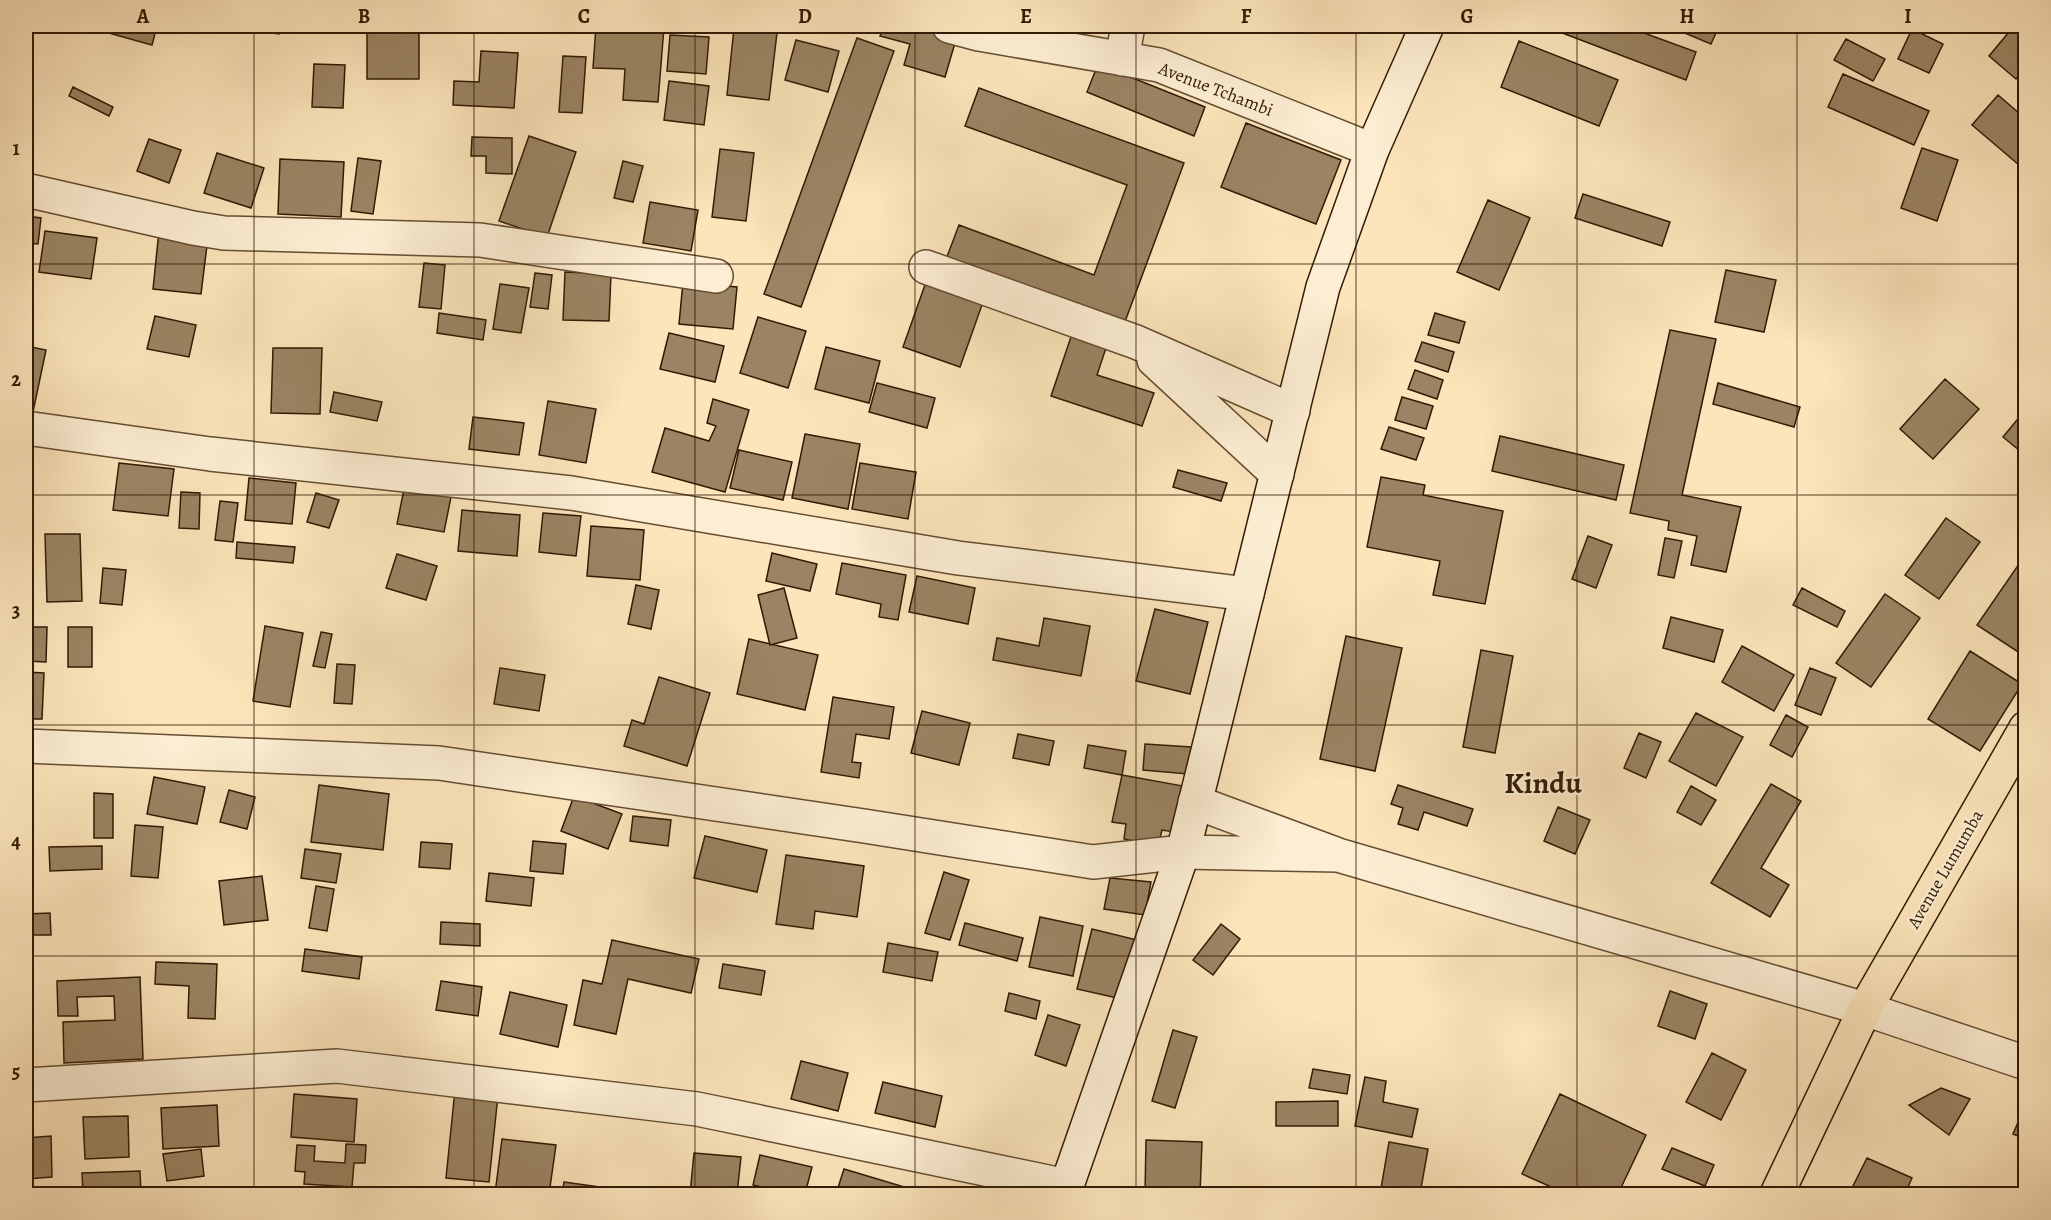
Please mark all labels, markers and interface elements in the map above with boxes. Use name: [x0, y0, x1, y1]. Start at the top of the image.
text: A: [136, 3, 150, 30]
text: B: [358, 3, 370, 30]
text: C: [578, 3, 590, 30]
text: D: [798, 3, 812, 30]
text: E: [1020, 3, 1032, 30]
text: F: [1241, 3, 1252, 30]
text: G: [1460, 3, 1474, 30]
text: H: [1680, 3, 1695, 30]
text: I: [1904, 3, 1912, 30]
street label: Avenue Tchambi: [1154, 56, 1277, 122]
text: 1: [12, 135, 20, 162]
text: 2: [11, 366, 21, 393]
text: 3: [12, 597, 20, 624]
district label: Kindu: [1504, 763, 1582, 803]
street label: Avenue Lumumba: [1901, 805, 1989, 934]
text: 4: [11, 828, 21, 855]
text: 5: [12, 1058, 20, 1085]

